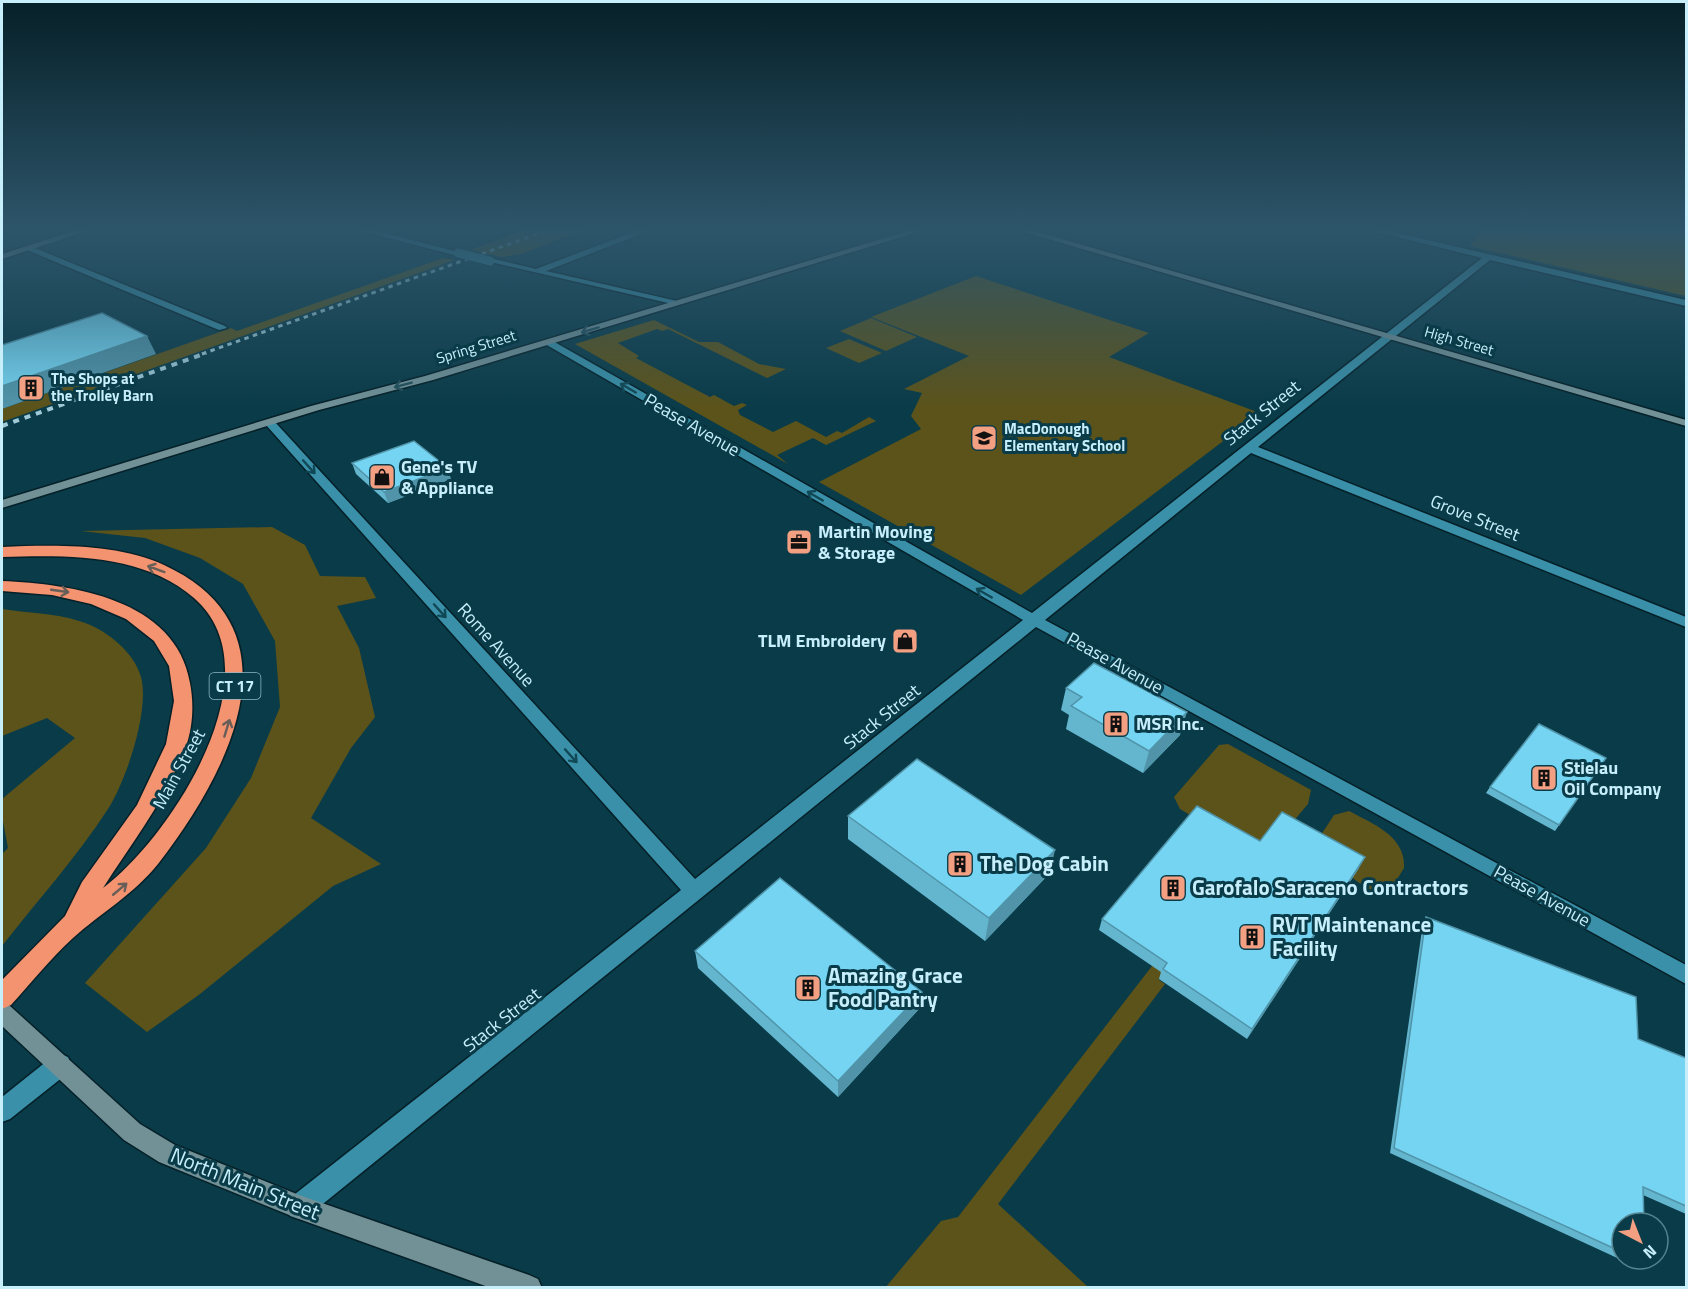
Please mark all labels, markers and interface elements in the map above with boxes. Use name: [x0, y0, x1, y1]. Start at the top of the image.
street label: High Street: [1422, 320, 1497, 362]
street label: Spring Street: [433, 323, 519, 370]
one-way arrow: [581, 325, 600, 336]
place label: The Shops at the Trolley Barn: [51, 367, 153, 407]
building icon: The Shops at the Trolley Barn: [16, 373, 46, 403]
street label: Stack Street: [1218, 373, 1306, 452]
one-way arrow: [394, 380, 413, 391]
one-way arrow: [620, 382, 637, 394]
street label: Pease Avenue: [639, 386, 745, 463]
place label: MacDonough Elementary School: [1004, 417, 1125, 457]
school or university icon: MacDonough Elementary School: [969, 423, 999, 453]
place label: Gene's TV & Appliance: [401, 453, 494, 501]
one-way arrow: [302, 459, 316, 474]
shop icon: Gene's TV & Appliance: [367, 462, 397, 492]
street label: Grove Street: [1426, 487, 1525, 548]
one-way arrow: [807, 490, 824, 502]
place label: Martin Moving & Storage: [818, 518, 933, 566]
office icon: Martin Moving & Storage: [784, 527, 814, 557]
one-way arrow: [148, 563, 166, 574]
one-way arrow: [49, 586, 69, 597]
one-way arrow: [976, 587, 993, 599]
street label: Rome Avenue: [451, 597, 541, 693]
one-way arrow: [433, 603, 447, 618]
street label: Pease Avenue: [1062, 625, 1168, 700]
shop icon: TLM Embroidery: [890, 626, 920, 656]
place label: TLM Embroidery: [758, 627, 886, 654]
road number: CT 17: [210, 673, 260, 699]
street label: Stack Street: [838, 677, 926, 756]
building icon: MSR Inc.: [1101, 709, 1131, 739]
place label: MSR Inc.: [1136, 710, 1204, 737]
one-way arrow: [222, 719, 233, 738]
street label: Main Street: [145, 723, 212, 814]
one-way arrow: [564, 748, 578, 763]
place label: Stielau Oil Company: [1564, 754, 1661, 802]
building icon: Stielau Oil Company: [1529, 763, 1559, 793]
place label: The Dog Cabin: [980, 847, 1109, 879]
building icon: The Dog Cabin: [945, 849, 975, 879]
street label: Pease Avenue: [1489, 858, 1595, 933]
place label: Garofalo Saraceno Contractors: [1192, 871, 1469, 903]
building icon: Garofalo Saraceno Contractors: [1158, 873, 1188, 903]
one-way arrow: [112, 882, 127, 896]
place label: RVT Maintenance Facility: [1272, 908, 1431, 964]
building icon: RVT Maintenance Facility: [1237, 922, 1267, 952]
place label: Amazing Grace Food Pantry: [828, 959, 963, 1015]
building icon: Amazing Grace Food Pantry: [793, 973, 823, 1003]
street label: Stack Street: [457, 980, 547, 1058]
street label: North Main Street: [166, 1139, 325, 1228]
north arrow: [1610, 1211, 1670, 1271]
text: N: [1638, 1240, 1662, 1265]

